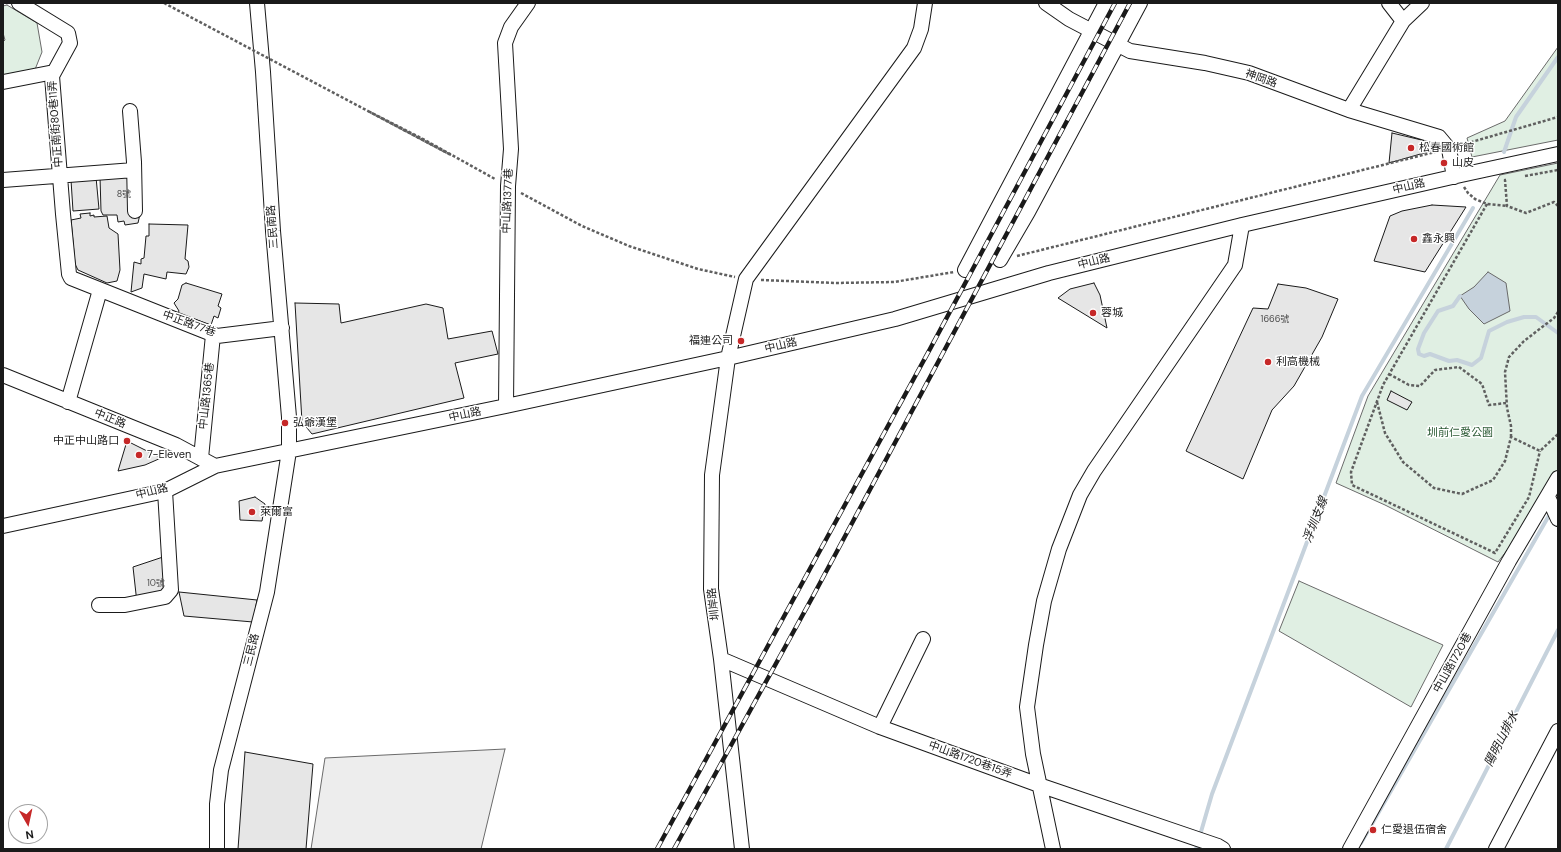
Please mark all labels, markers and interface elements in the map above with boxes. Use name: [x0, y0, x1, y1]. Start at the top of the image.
street label: 神岡路: [1243, 67, 1279, 91]
street label: 中正南街80巷11弄: [46, 80, 66, 168]
place label: 松春國術館: [1419, 141, 1474, 155]
marker: 松春國術館: [1406, 143, 1416, 153]
place label: 山皮: [1452, 156, 1474, 170]
marker: 山皮: [1439, 158, 1449, 168]
street label: 中山路1377巷: [500, 168, 516, 234]
street label: 中山路: [1391, 177, 1427, 197]
house number: 8號: [117, 190, 131, 200]
street label: 三民南路: [265, 205, 281, 249]
place label: 鑫永興: [1422, 232, 1455, 246]
marker: 鑫永興: [1409, 234, 1419, 244]
street label: 中山路: [1076, 252, 1112, 272]
place label: 蓉城: [1101, 306, 1123, 320]
street label: 中正路77巷: [161, 308, 217, 340]
marker: 蓉城: [1088, 308, 1098, 318]
house number: 1666號: [1261, 315, 1289, 325]
place label: 福連公司: [689, 334, 733, 348]
marker: 福連公司: [736, 336, 746, 346]
street label: 中山路: [763, 336, 799, 356]
place label: 利高機械: [1276, 355, 1320, 369]
marker: 利高機械: [1263, 357, 1273, 367]
street label: 中山路1365巷: [197, 362, 217, 430]
street label: 中山路: [447, 405, 483, 425]
street label: 中正路: [92, 407, 128, 431]
place label: 弘爺漢堡: [293, 416, 337, 430]
marker: 弘爺漢堡: [280, 418, 290, 428]
park label: 圳前仁愛公園: [1427, 426, 1493, 440]
place label: 中正中山路口: [53, 434, 119, 448]
marker: 中正中山路口: [122, 436, 132, 446]
place label: 7-Eleven: [147, 448, 191, 462]
marker: 7-Eleven: [134, 450, 144, 460]
street label: 中山路: [134, 482, 170, 502]
water label: 浮圳支線: [1301, 495, 1331, 545]
place label: 萊爾富: [260, 505, 293, 519]
marker: 萊爾富: [247, 507, 257, 517]
house number: 10號: [147, 579, 165, 589]
street label: 圳岸路: [705, 587, 723, 621]
street label: 中山路1720巷: [1431, 631, 1475, 695]
street label: 三民路: [242, 632, 262, 668]
water label: 陽明山排水: [1482, 709, 1522, 769]
street label: 中山路1720巷15弄: [926, 739, 1014, 781]
north arrow: [8, 804, 48, 844]
place label: 仁愛退伍宿舍: [1381, 823, 1447, 837]
marker: 仁愛退伍宿舍: [1368, 825, 1378, 835]
text: N: [25, 827, 35, 842]

